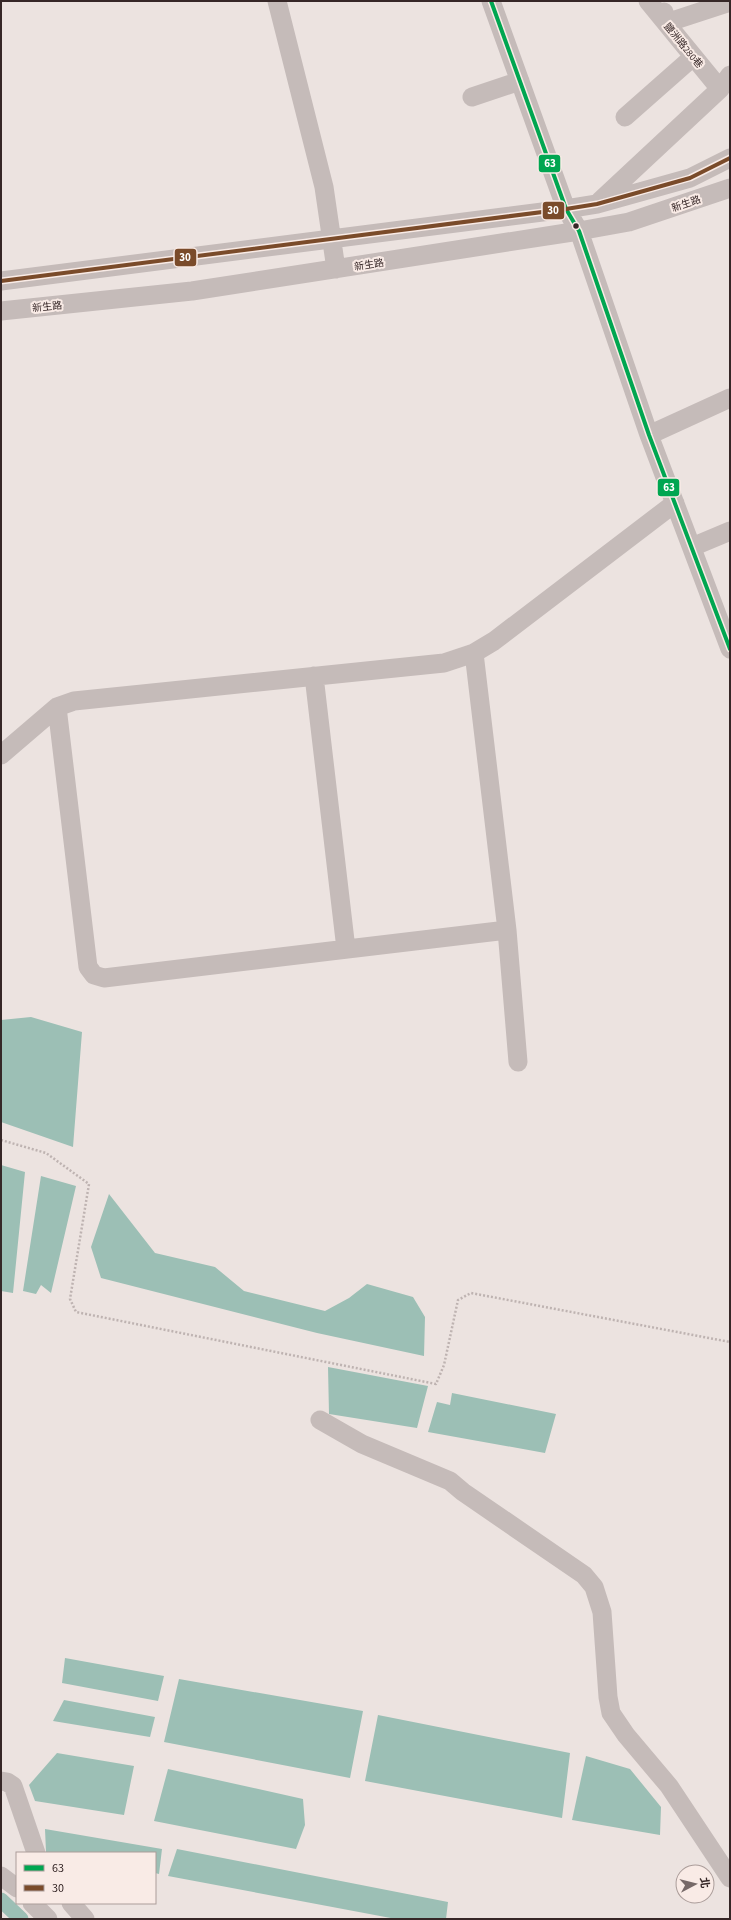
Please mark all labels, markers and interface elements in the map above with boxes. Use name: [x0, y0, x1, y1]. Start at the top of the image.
street label: 鹽洲路280巷: [661, 20, 706, 71]
line badge: 63: [538, 154, 561, 173]
text: 63: [544, 156, 556, 171]
street label: 新生路: [670, 192, 703, 215]
line badge: 30: [542, 201, 565, 220]
text: 30: [547, 203, 559, 218]
unlabelled marker: [571, 221, 581, 231]
line badge: 30: [174, 248, 197, 267]
text: 30: [179, 250, 191, 265]
street label: 新生路: [353, 256, 385, 274]
street label: 新生路: [31, 298, 63, 316]
line badge: 63: [657, 478, 680, 497]
text: 63: [663, 480, 675, 495]
legend: [16, 1852, 156, 1904]
text: 63: [52, 1860, 64, 1877]
north arrow: [675, 1864, 715, 1904]
text: 北: [696, 1876, 713, 1889]
text: 30: [52, 1880, 64, 1897]

